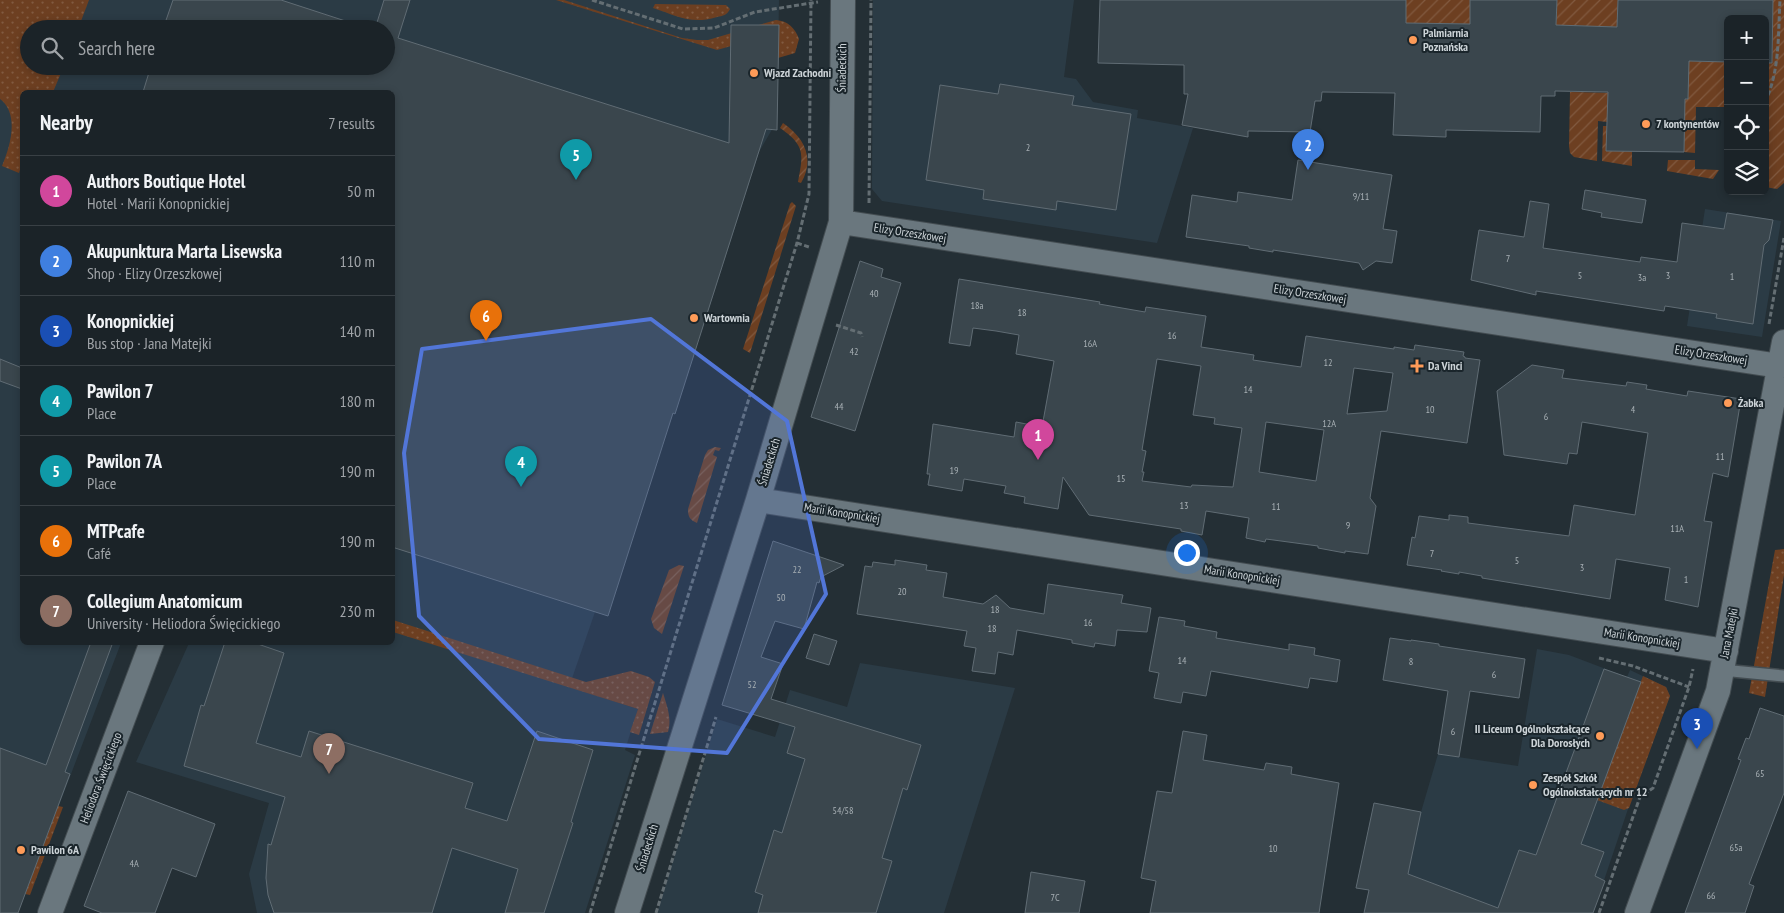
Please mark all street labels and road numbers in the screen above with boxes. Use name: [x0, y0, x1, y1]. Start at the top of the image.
street label: Śniadeckich: [834, 43, 849, 93]
street label: Elizy Orzeszkowej: [873, 219, 947, 246]
street label: Elizy Orzeszkowej: [1273, 280, 1347, 307]
street label: Elizy Orzeszkowej: [1674, 341, 1748, 368]
street label: Śniadeckich: [754, 436, 783, 487]
street label: Marii Konopnickiej: [803, 499, 881, 526]
street label: Marii Konopnickiej: [1203, 561, 1281, 588]
street label: Jana Matejki: [1716, 607, 1741, 660]
street label: Marii Konopnickiej: [1603, 624, 1681, 651]
street label: Heliodora Święcickiego: [76, 730, 125, 825]
street label: Śniadeckich: [632, 822, 661, 873]

